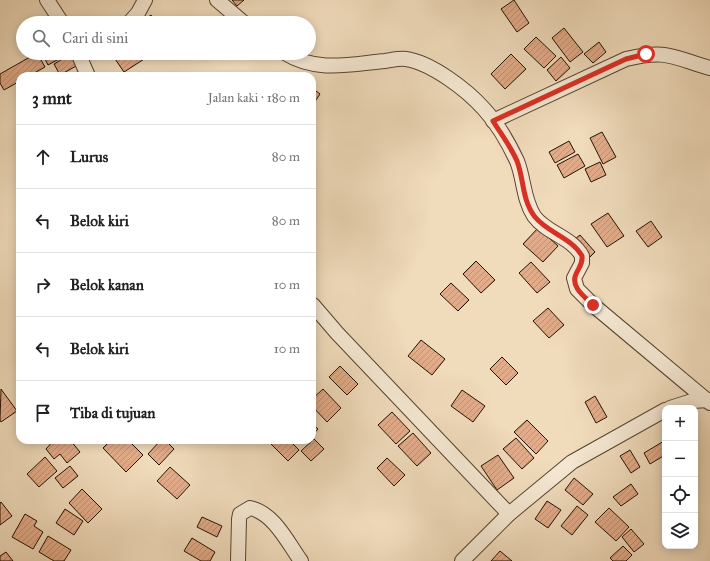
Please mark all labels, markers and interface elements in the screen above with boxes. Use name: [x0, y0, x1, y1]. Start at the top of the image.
search box: [16, 16, 316, 60]
icon: search: [30, 27, 52, 49]
text: Cari di sini: [62, 29, 128, 47]
route start: [637, 45, 655, 63]
text: 3 mnt: [32, 88, 72, 109]
text: Jalan kaki · 180 m: [208, 90, 300, 106]
icon: ahead: [32, 146, 54, 168]
text: Lurus: [70, 148, 108, 166]
text: 80 m: [272, 149, 300, 165]
icon: left: [32, 210, 54, 232]
text: Belok kiri: [70, 212, 129, 230]
text: 80 m: [272, 213, 300, 229]
icon: right: [32, 274, 54, 296]
text: Belok kanan: [70, 276, 144, 294]
text: 10 m: [274, 277, 300, 293]
route end: [584, 296, 602, 314]
icon: left: [32, 338, 54, 360]
text: Belok kiri: [70, 340, 129, 358]
text: 10 m: [274, 341, 300, 357]
icon: arrive: [32, 402, 54, 424]
text: Tiba di tujuan: [70, 404, 155, 422]
map controls: [662, 405, 698, 549]
button: +: [662, 405, 698, 441]
button: −: [662, 441, 698, 477]
button: locate: [662, 477, 698, 513]
button: layers: [662, 513, 698, 549]

